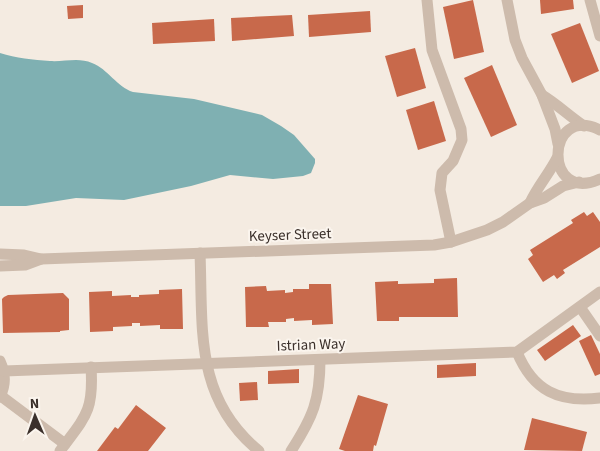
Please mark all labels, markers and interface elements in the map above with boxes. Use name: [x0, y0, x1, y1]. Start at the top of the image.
street label: Keyser Street: [248, 223, 332, 247]
street label: Istrian Way: [276, 333, 346, 357]
north arrow: [10, 391, 60, 441]
text: N: [30, 394, 40, 414]

